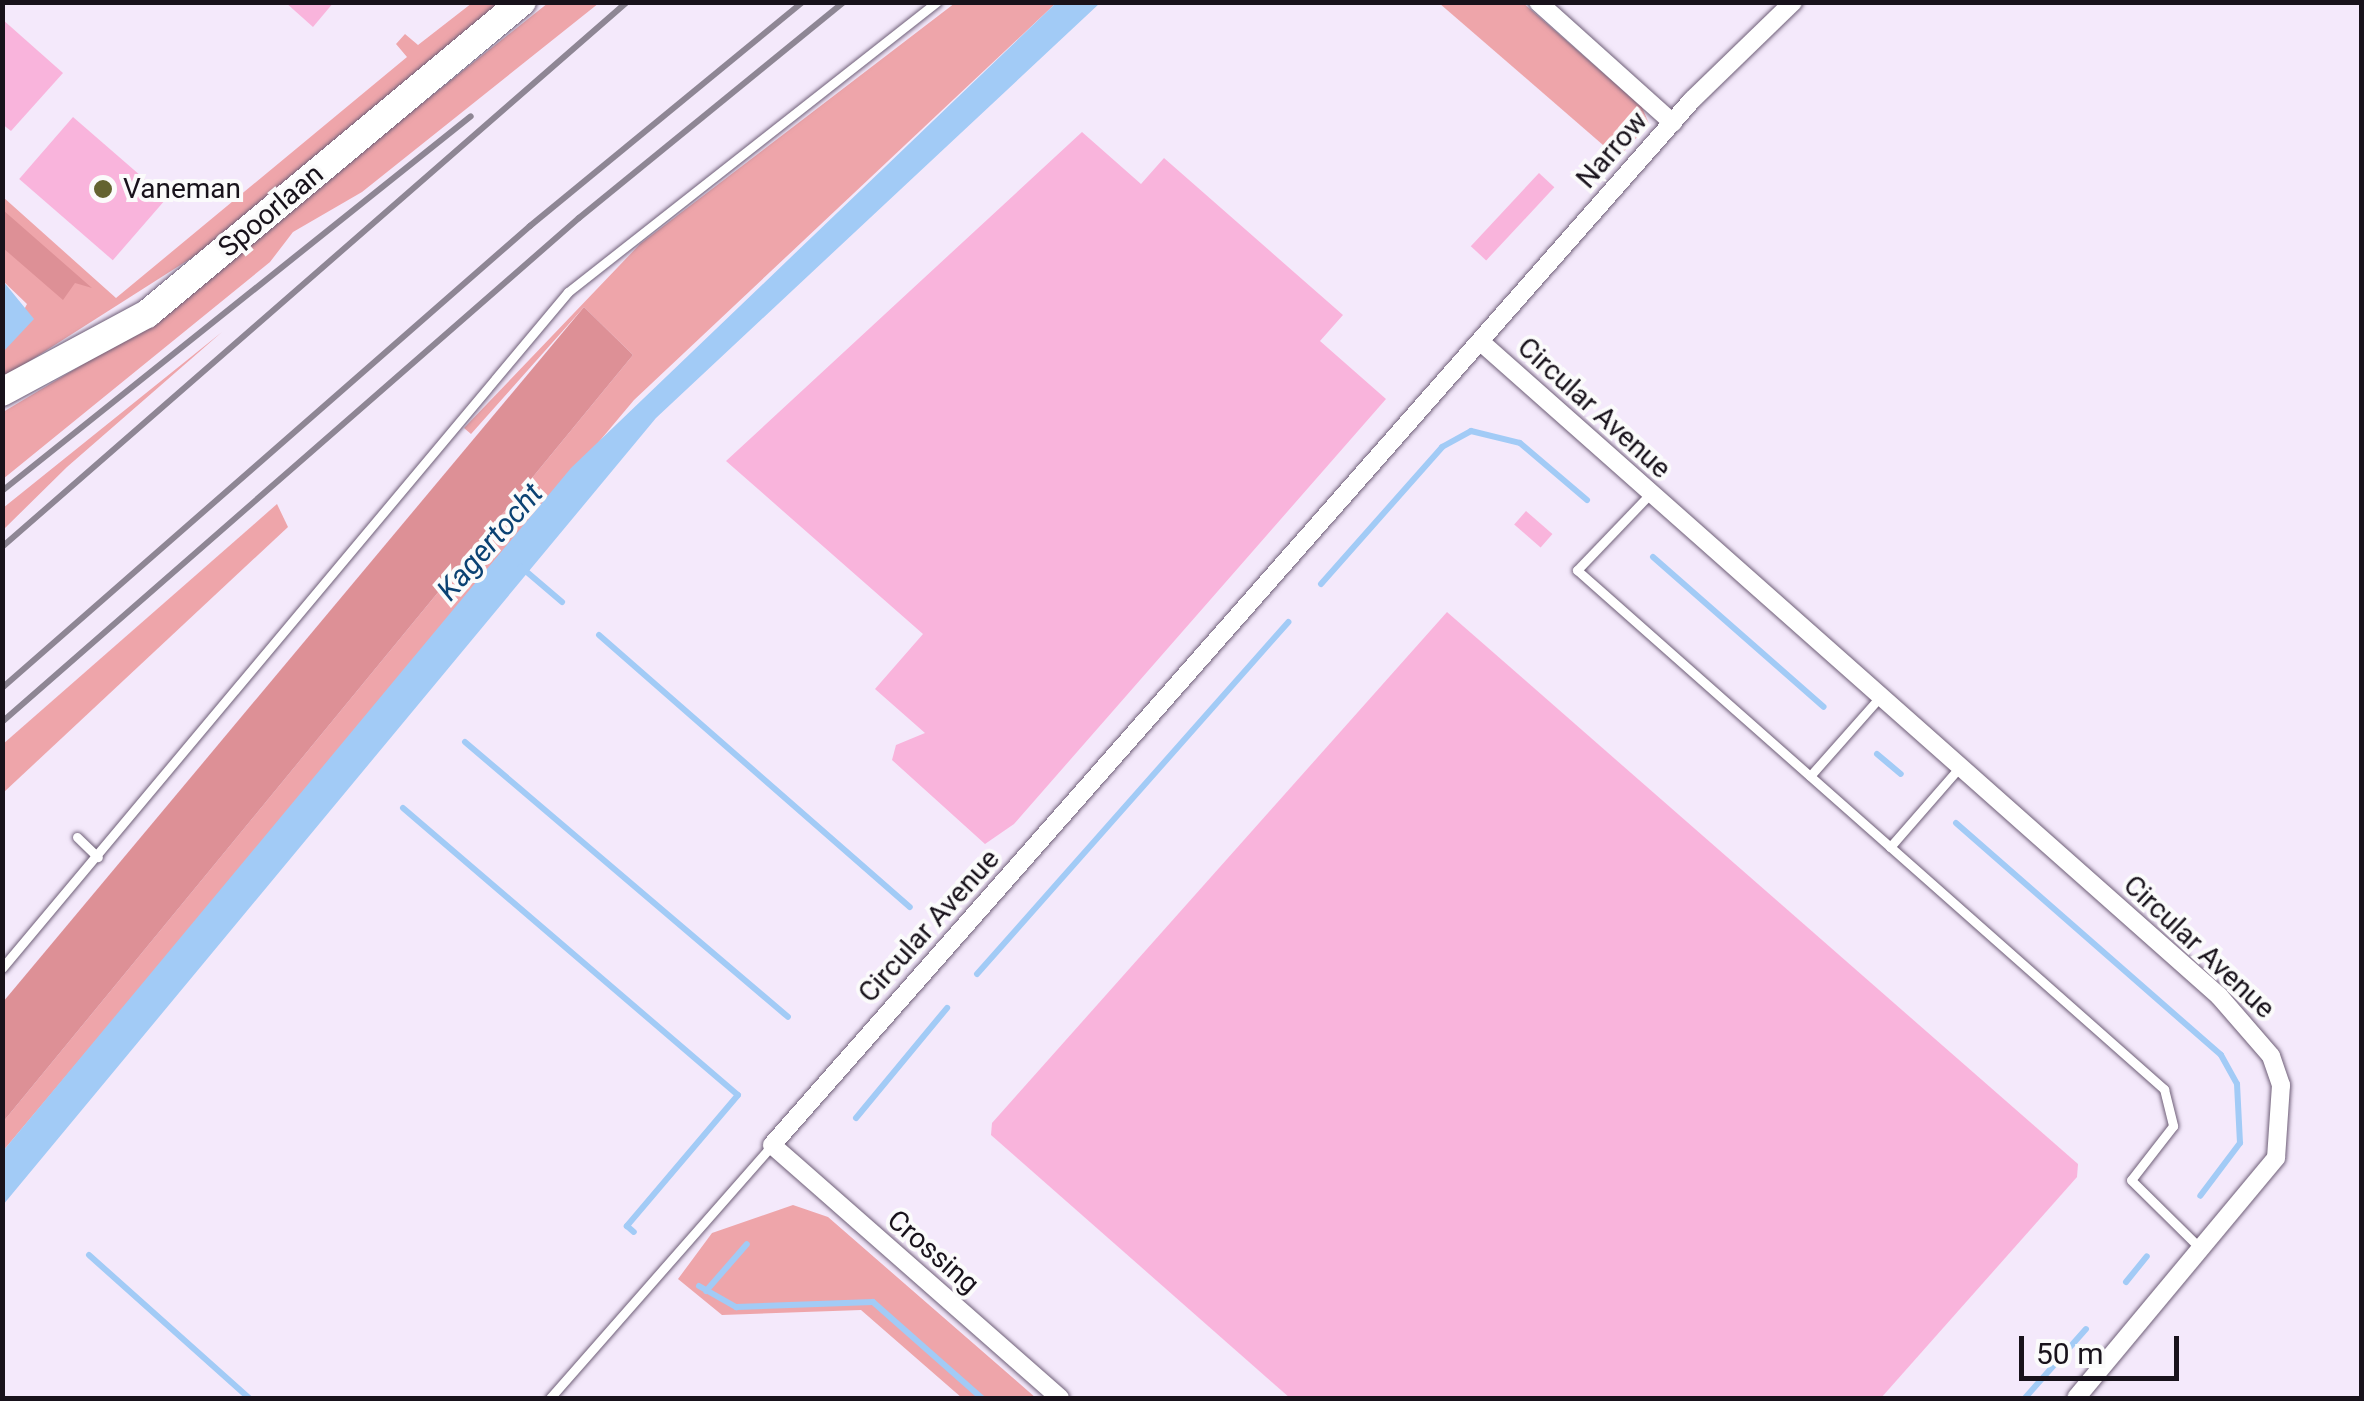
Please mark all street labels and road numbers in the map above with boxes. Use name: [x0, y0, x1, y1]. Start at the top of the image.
street label: Narrow: [1569, 105, 1655, 195]
street label: Spoorlaan: [212, 157, 330, 265]
street label: Circular Avenue: [1511, 330, 1677, 486]
street label: Circular Avenue: [851, 843, 1007, 1009]
street label: Circular Avenue: [2116, 868, 2282, 1026]
street label: Crossing: [880, 1203, 986, 1301]

